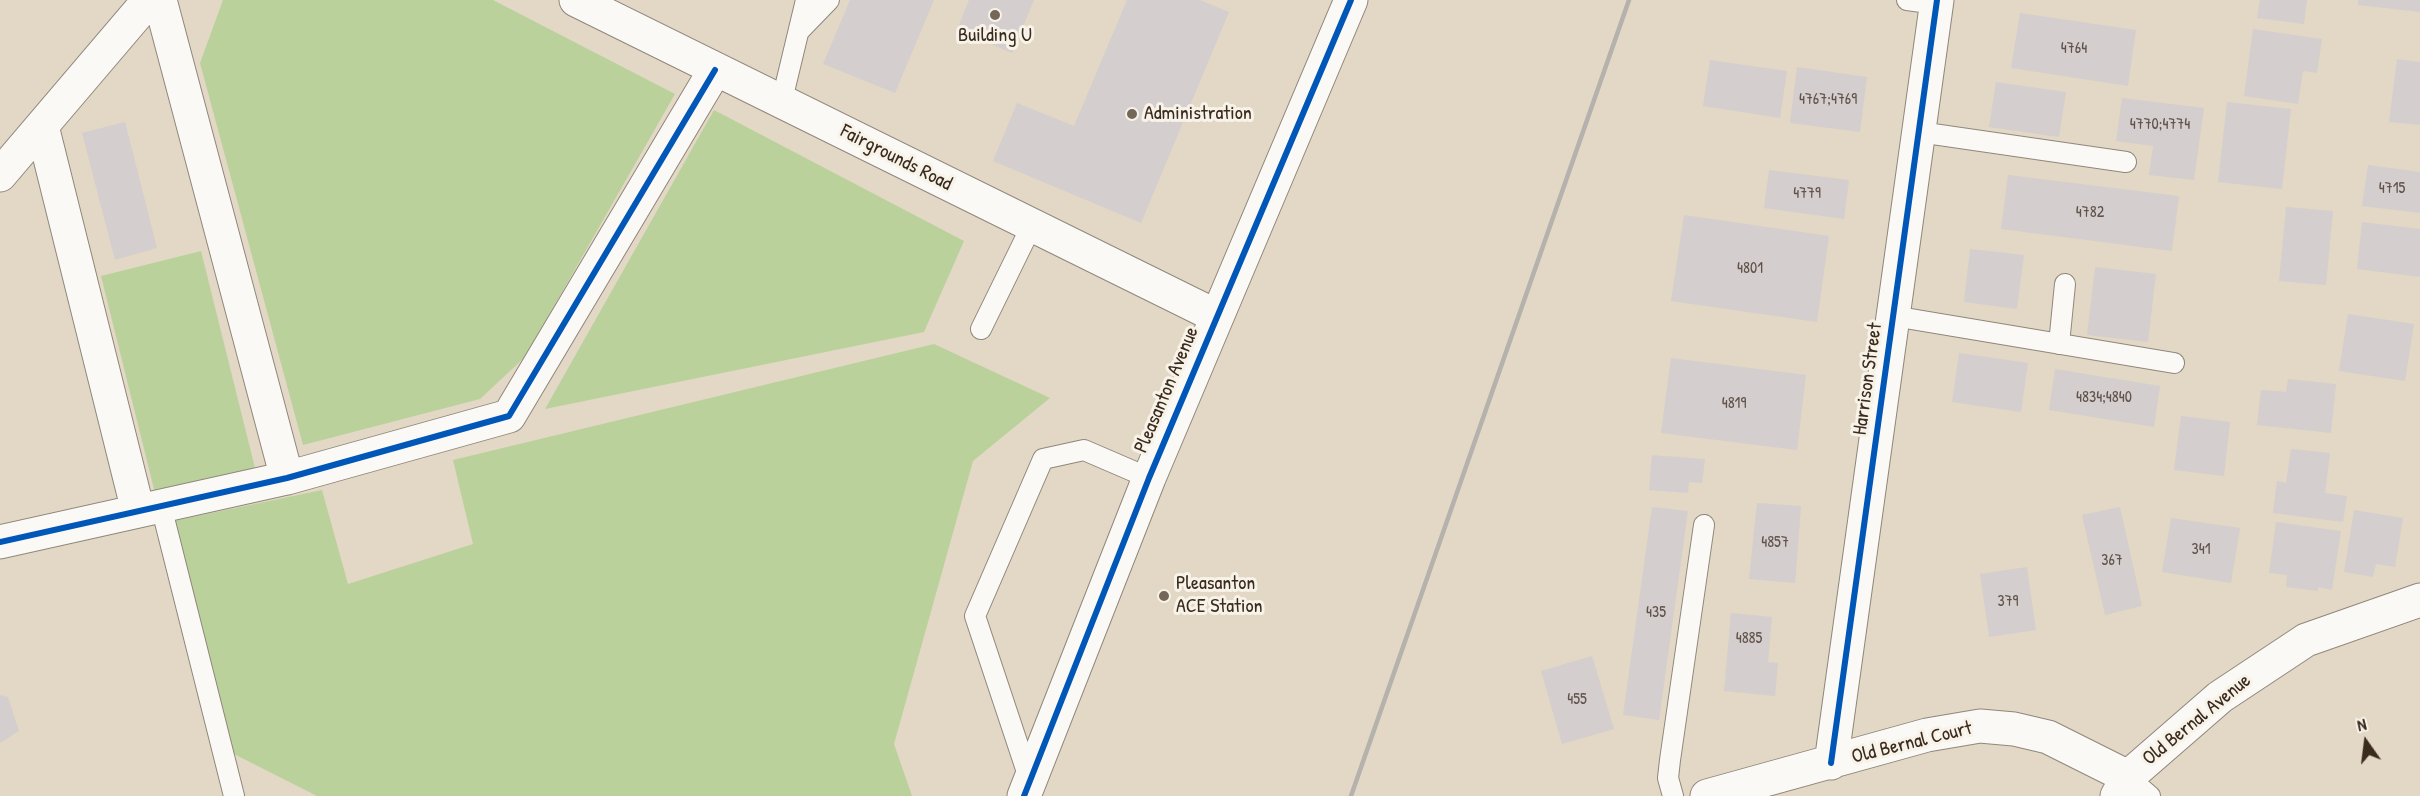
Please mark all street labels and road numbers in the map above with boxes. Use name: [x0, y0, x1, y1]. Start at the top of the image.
street label: Fairgrounds Road: [836, 120, 956, 196]
street label: Harrison Street: [1848, 321, 1888, 437]
street label: Pleasanton Avenue: [1130, 323, 1204, 457]
street label: Old Bernal Avenue: [2138, 669, 2256, 771]
street label: Old Bernal Court: [1849, 716, 1975, 770]

